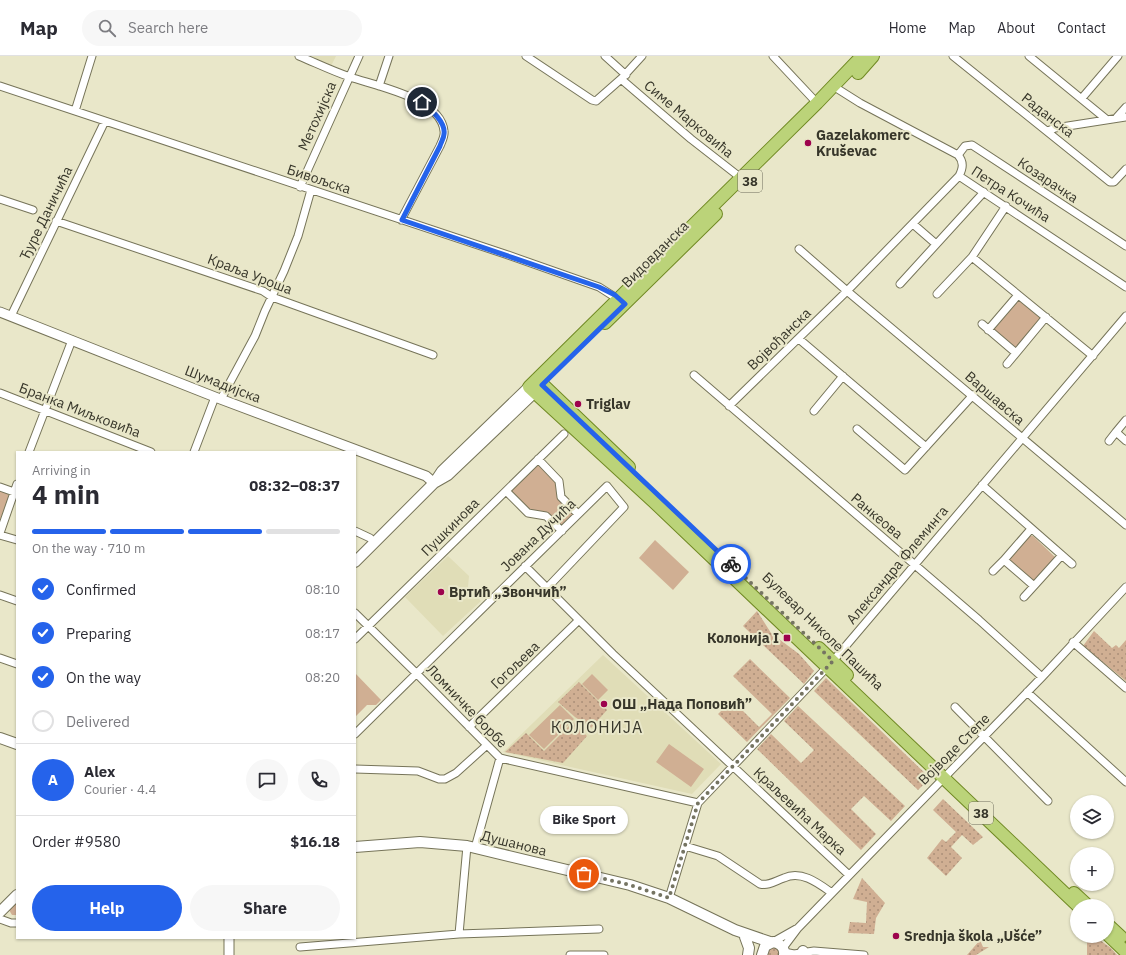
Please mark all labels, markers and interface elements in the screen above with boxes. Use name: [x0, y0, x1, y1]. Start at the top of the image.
search box: [82, 10, 362, 46]
text: Map: [20, 16, 58, 40]
icon: search: [96, 17, 118, 39]
text: Search here: [128, 18, 208, 37]
text: Home: [889, 19, 926, 37]
text: Map: [948, 19, 975, 37]
text: About: [997, 19, 1035, 37]
text: Contact: [1057, 19, 1106, 37]
street label: Симе Марковића: [641, 76, 738, 162]
street label: Метохијска: [294, 78, 340, 153]
pin: [405, 85, 439, 119]
street label: Раданска: [1018, 89, 1078, 142]
icon: home: [411, 91, 433, 113]
place label: Gazelakomerc Kruševac: [816, 126, 910, 160]
marker: Gazelakomerc Kruševac: [803, 138, 813, 148]
street label: Козарачка: [1014, 153, 1082, 207]
street label: Бивољска: [285, 160, 354, 198]
street label: Петра Кочића: [968, 162, 1054, 227]
street label: Ђуре Даничића: [16, 163, 77, 263]
road number: 38: [738, 170, 762, 192]
street label: Видовданска: [618, 216, 693, 291]
street label: Краља Уроша: [205, 250, 295, 299]
street label: Војвођанска: [743, 304, 815, 374]
street label: Шумадијска: [182, 361, 264, 407]
street label: Варшавска: [961, 367, 1029, 429]
street label: Бранка Миљковића: [17, 379, 144, 442]
place label: Triglav: [586, 395, 631, 413]
marker: Triglav: [573, 399, 583, 409]
text: Arriving in: [32, 462, 91, 479]
text: 08:32–08:37: [249, 476, 340, 495]
text: 4 min: [32, 477, 100, 511]
street label: Ранкеова: [847, 489, 907, 543]
street label: Пушкинова: [417, 494, 483, 560]
street label: Јована Дучића: [497, 494, 580, 575]
street label: Александра Флеминга: [842, 502, 952, 628]
text: On the way · 710 m: [32, 540, 145, 557]
courier: [711, 544, 751, 584]
icon: bike: [720, 553, 742, 575]
street label: Булевар Николе Пашића: [758, 568, 888, 694]
icon: check: [32, 578, 54, 600]
text: Confirmed: [66, 580, 136, 599]
text: 08:10: [305, 581, 340, 598]
place label: Вртић „Звончић”: [449, 583, 567, 601]
marker: Вртић „Звончић”: [436, 587, 446, 597]
icon: check: [32, 622, 54, 644]
text: Preparing: [66, 624, 131, 643]
text: 08:17: [305, 625, 340, 642]
place label: Колонија I: [707, 629, 779, 647]
marker: Колонија I: [782, 633, 792, 643]
street label: Гогољева: [487, 637, 544, 693]
street label: Ломничке борбе: [423, 660, 512, 752]
icon: check: [32, 666, 54, 688]
text: On the way: [66, 668, 141, 687]
text: 08:20: [305, 669, 340, 686]
place label: ОШ „Нада Поповић”: [612, 695, 752, 713]
marker: ОШ „Нада Поповић”: [599, 699, 609, 709]
street label: Војводе Степе: [914, 709, 994, 789]
text: Delivered: [66, 712, 130, 731]
district label: КОЛОНИЈА: [551, 717, 643, 737]
button: chat: [246, 759, 288, 801]
button: phone: [298, 759, 340, 801]
text: Alex: [84, 762, 115, 781]
street label: Краљевића Марка: [750, 763, 851, 859]
text: A: [48, 770, 58, 789]
text: Courier · 4.4: [84, 781, 156, 798]
map controls: [1070, 795, 1114, 943]
button: layers: [1070, 795, 1114, 839]
road number: 38: [969, 802, 993, 824]
callout: Bike Sport: [540, 806, 628, 834]
text: Bike Sport: [552, 811, 616, 828]
street label: Душанова: [479, 826, 549, 860]
text: Order #9580: [32, 832, 121, 851]
text: $16.18: [290, 832, 340, 851]
button: +: [1070, 847, 1114, 891]
pin: [567, 857, 601, 891]
icon: bag: [573, 863, 595, 885]
button: Help: [32, 885, 182, 931]
button: Share: [190, 885, 340, 931]
button: −: [1070, 899, 1114, 943]
place label: Srednja škola „Ušće”: [904, 927, 1042, 945]
marker: Srednja škola „Ušće”: [891, 931, 901, 941]

